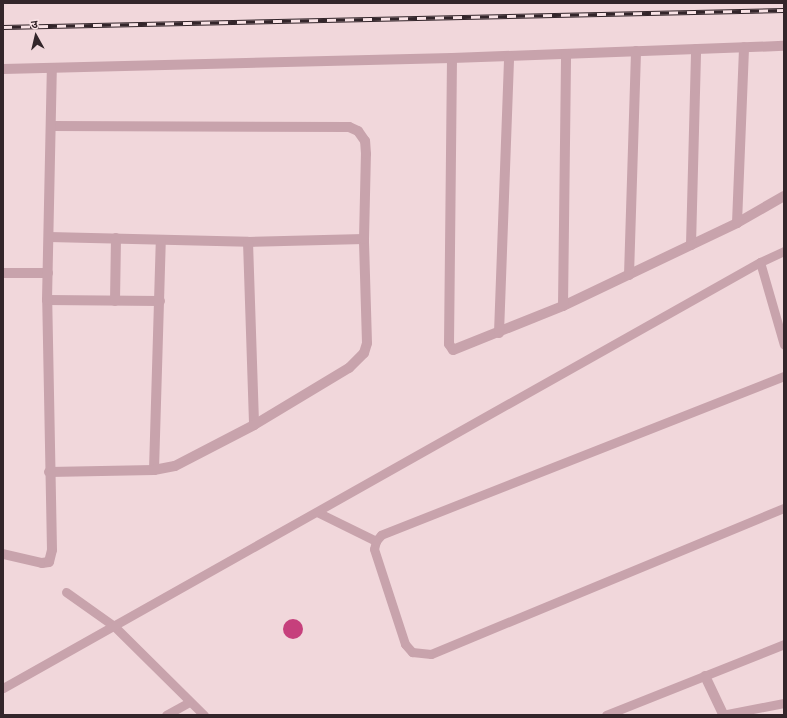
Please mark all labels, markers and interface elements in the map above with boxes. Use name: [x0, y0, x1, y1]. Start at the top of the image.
north arrow: [16, 16, 56, 56]
text: उ: [30, 17, 38, 31]

